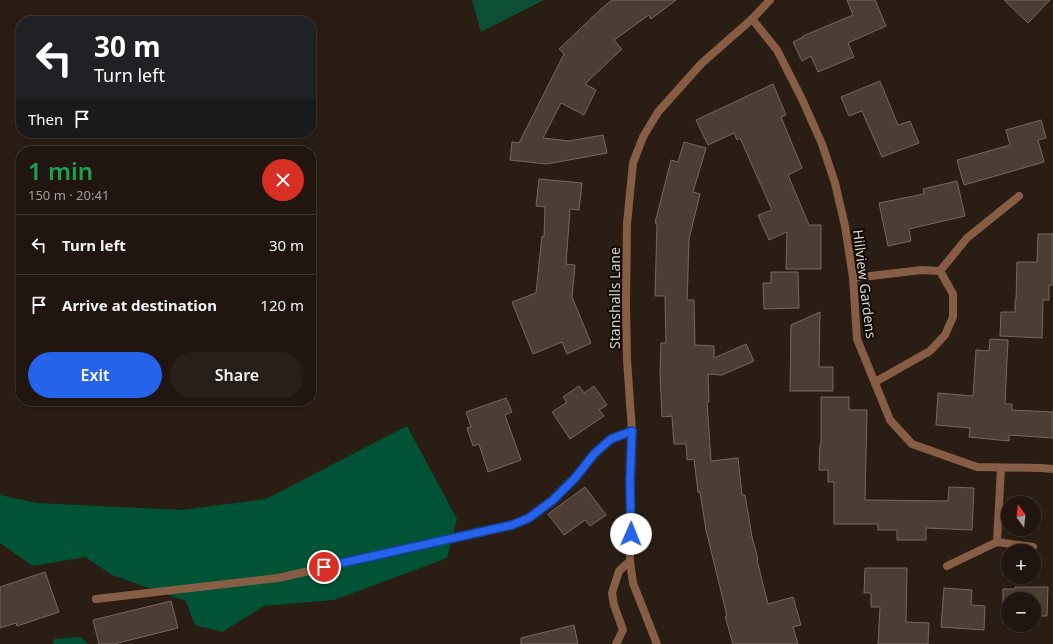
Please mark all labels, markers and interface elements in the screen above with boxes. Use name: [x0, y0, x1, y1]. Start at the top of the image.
text: 30 m: [94, 27, 161, 65]
icon: left: [28, 32, 80, 84]
text: Turn left: [94, 63, 165, 87]
icon: arrive: [71, 108, 93, 130]
text: Then: [28, 109, 63, 129]
text: 1 min: [28, 154, 93, 187]
button: close: [262, 159, 304, 201]
text: 150 m · 20:41: [28, 186, 109, 204]
street label: Hillview Gardens: [849, 228, 881, 340]
icon: left: [28, 234, 50, 256]
text: Turn left: [62, 235, 126, 255]
text: 30 m: [269, 235, 304, 255]
street label: Stanshalls Lane: [605, 247, 624, 349]
icon: arrive: [28, 294, 50, 316]
text: Arrive at destination: [62, 295, 217, 315]
text: 120 m: [260, 295, 304, 315]
button: Exit: [28, 352, 162, 398]
button: Share: [170, 352, 304, 398]
north arrow: [1001, 496, 1041, 536]
map controls: [1001, 496, 1041, 632]
position arrow: [610, 513, 652, 555]
button: +: [1001, 544, 1041, 584]
pin: [307, 550, 341, 584]
icon: arrive: [313, 556, 335, 578]
button: −: [1001, 592, 1041, 632]

